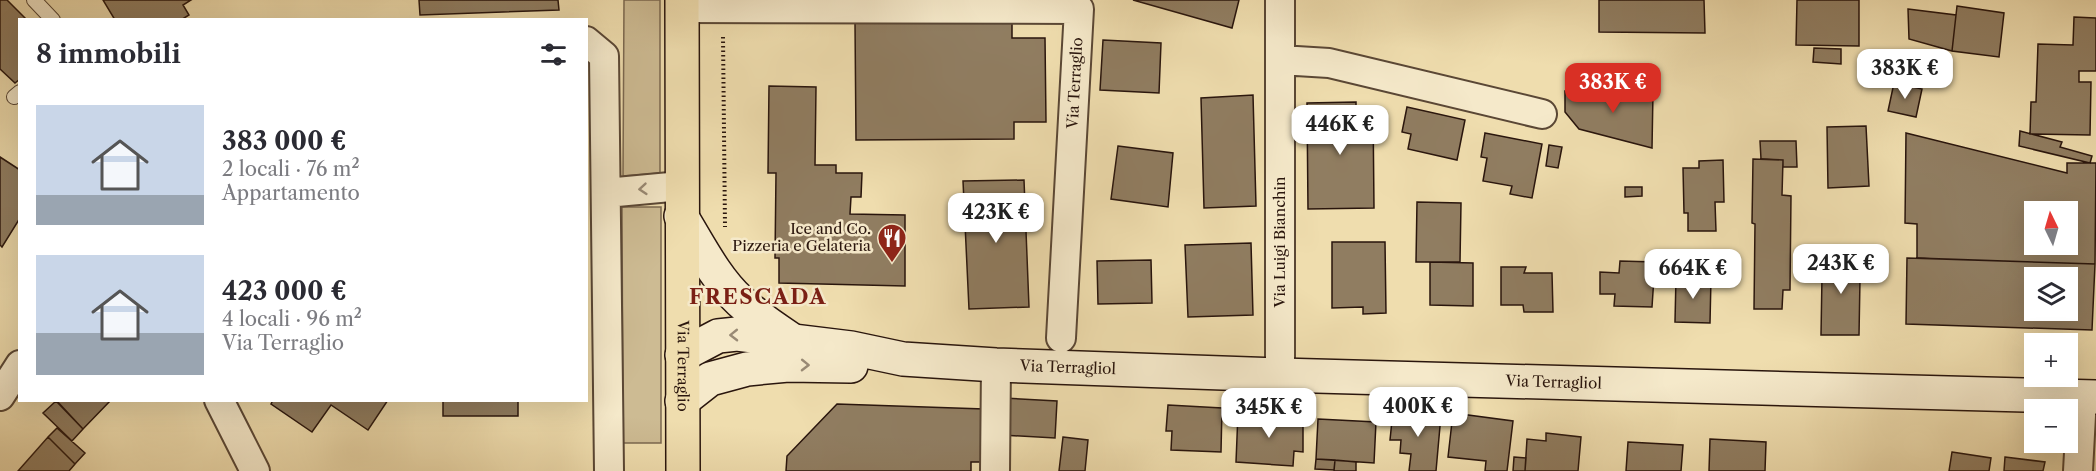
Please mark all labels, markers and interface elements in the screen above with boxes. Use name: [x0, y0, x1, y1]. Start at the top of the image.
street label: Via Terraglio: [1063, 37, 1086, 130]
text: 8 immobili: [36, 38, 181, 70]
icon: filters: [537, 38, 570, 71]
pin: 383K €: [1856, 49, 1954, 100]
text: 383K €: [1871, 56, 1939, 80]
pin: 383K €: [1564, 63, 1662, 114]
text: 383K €: [1579, 70, 1647, 94]
pin: 446K €: [1291, 105, 1389, 156]
text: 446K €: [1306, 112, 1374, 136]
text: 383 000 €: [222, 125, 347, 157]
icon: home: [84, 129, 156, 201]
text: 2 locali · 76 m²: [222, 157, 360, 181]
street label: Via Luigi Bianchin: [1270, 176, 1289, 308]
text: Appartamento: [222, 181, 360, 205]
one-way arrow: [639, 183, 648, 196]
pin: 423K €: [947, 193, 1045, 244]
text: 423K €: [962, 200, 1030, 224]
north arrow: [2024, 201, 2078, 255]
map controls: [2024, 201, 2078, 453]
place label: Ice and Co. Pizzeria e Gelateria: [732, 219, 871, 255]
restaurant icon: Ice and Co. Pizzeria e Gelateria: [876, 222, 908, 264]
pin: 243K €: [1792, 244, 1890, 295]
pin: 664K €: [1644, 249, 1742, 300]
text: 243K €: [1807, 251, 1875, 275]
text: 664K €: [1659, 256, 1727, 280]
button: layers: [2024, 267, 2078, 321]
text: 423 000 €: [222, 275, 347, 307]
icon: home: [84, 279, 156, 351]
district label: FRESCADA: [689, 284, 827, 309]
text: 4 locali · 96 m²: [222, 307, 362, 331]
street label: Via Terraglio: [674, 319, 693, 412]
one-way arrow: [729, 329, 738, 341]
text: Via Terraglio: [222, 331, 344, 355]
button: +: [2024, 333, 2078, 387]
street label: Via Terragliol: [1019, 356, 1117, 378]
one-way arrow: [801, 359, 810, 371]
street label: Via Terragliol: [1504, 371, 1603, 393]
pin: 400K €: [1369, 387, 1467, 438]
pin: 345K €: [1220, 388, 1318, 439]
text: 400K €: [1383, 394, 1453, 418]
text: 345K €: [1235, 395, 1303, 419]
button: −: [2024, 399, 2078, 453]

